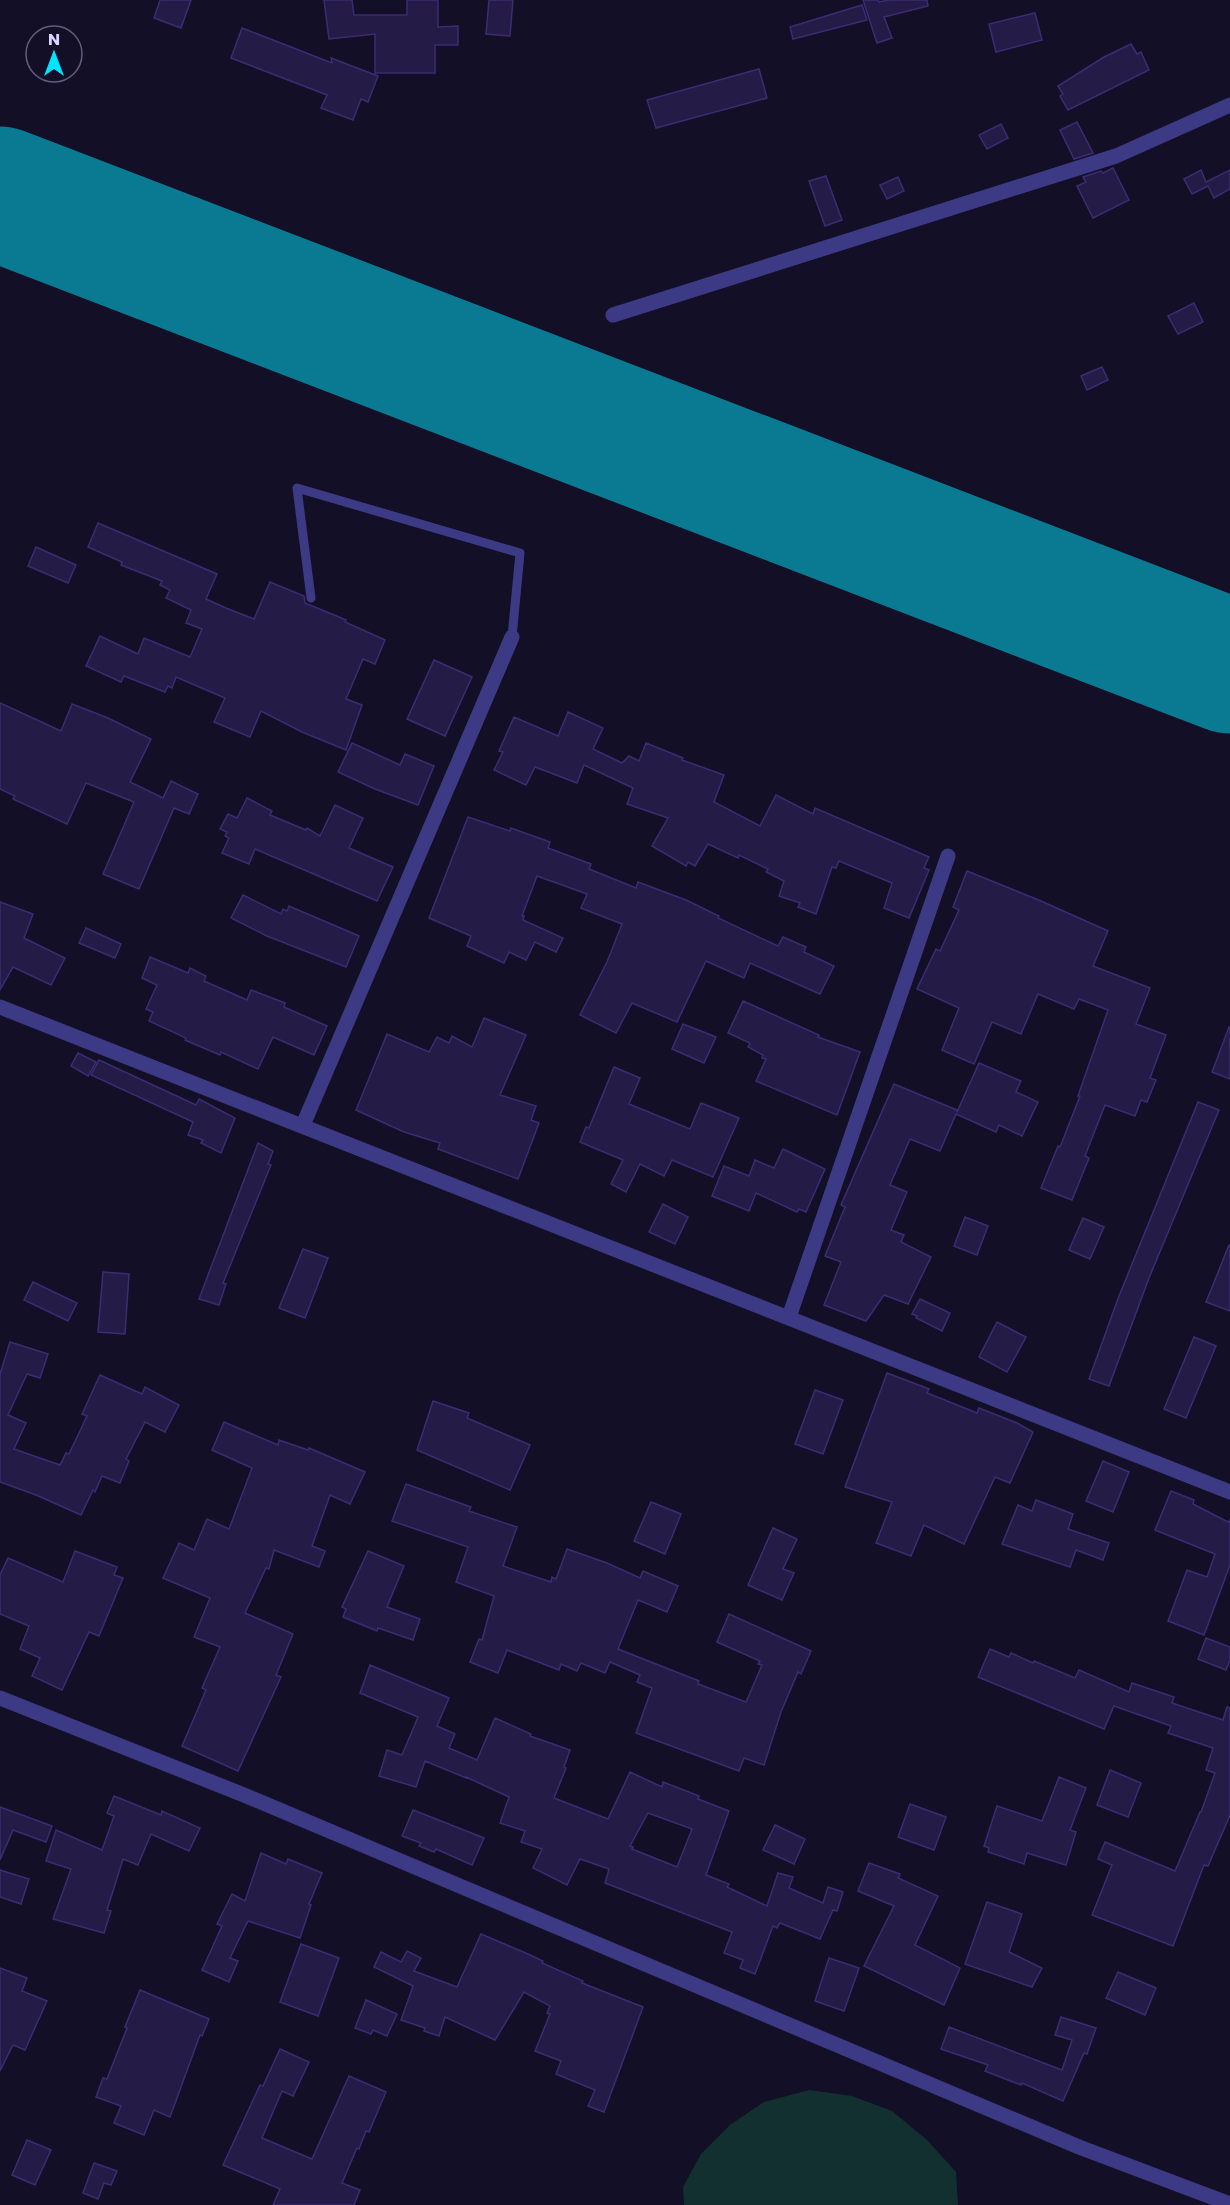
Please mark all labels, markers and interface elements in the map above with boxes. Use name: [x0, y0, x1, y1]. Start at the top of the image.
north arrow: [24, 24, 84, 84]
text: N: [48, 28, 60, 51]

